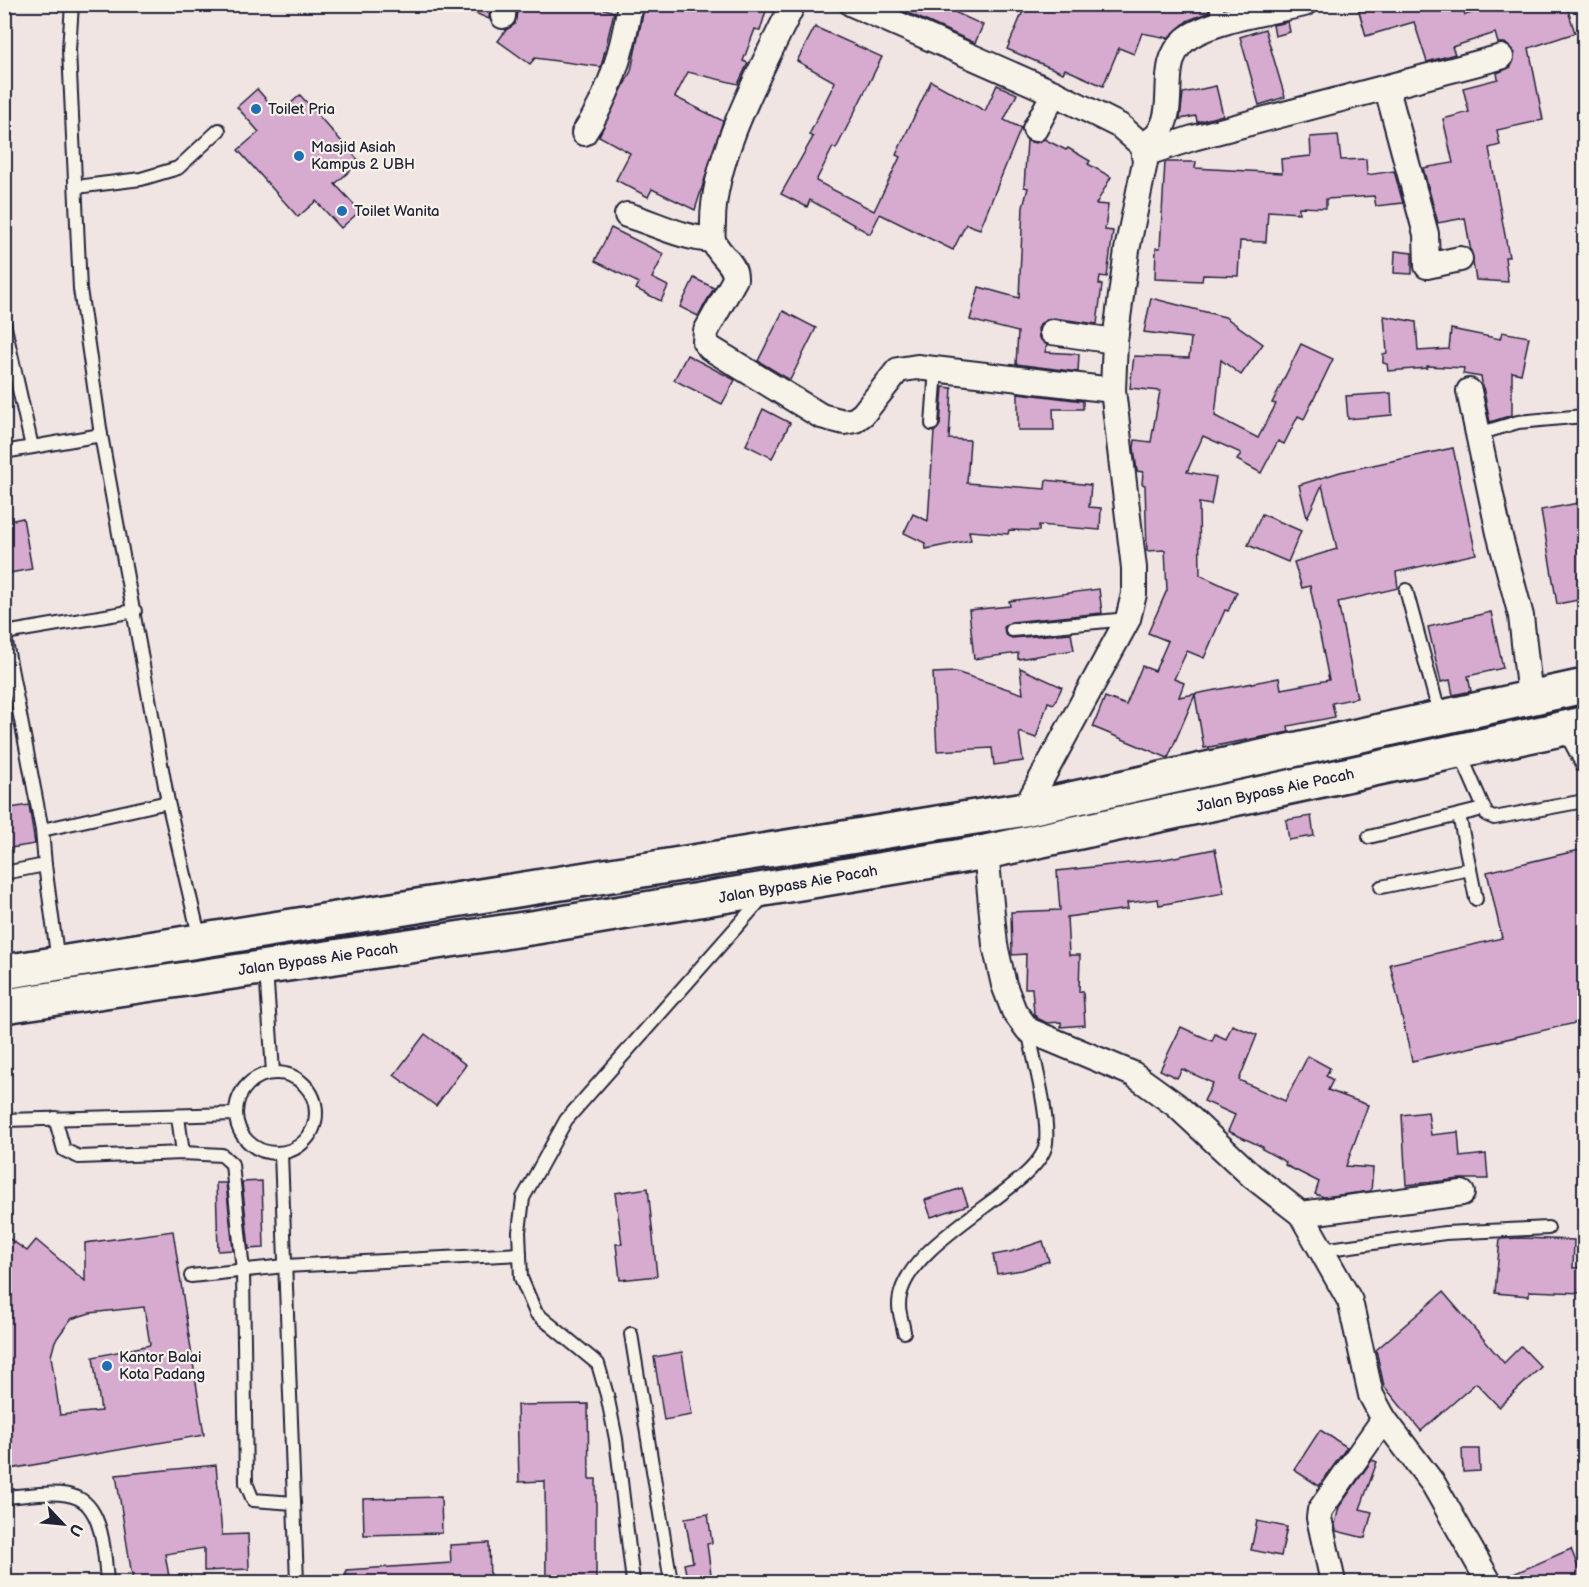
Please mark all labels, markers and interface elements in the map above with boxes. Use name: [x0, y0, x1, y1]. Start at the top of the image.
place label: Toilet Pria: [268, 100, 335, 119]
marker: Toilet Pria: [249, 102, 263, 116]
place label: Masjid Asiah Kampus 2 UBH: [311, 138, 415, 174]
marker: Masjid Asiah Kampus 2 UBH: [292, 149, 306, 163]
place label: Toilet Wanita: [354, 202, 440, 221]
marker: Toilet Wanita: [335, 204, 349, 218]
street label: Jalan Bypass Aie Pacah: [1194, 764, 1356, 817]
street label: Jalan Bypass Aie Pacah: [717, 861, 879, 908]
street label: Jalan Bypass Aie Pacah: [237, 939, 399, 980]
place label: Kantor Balai Kota Padang: [119, 1348, 205, 1384]
marker: Kantor Balai Kota Padang: [100, 1359, 114, 1373]
north arrow: [33, 1494, 93, 1554]
text: U: [64, 1521, 86, 1539]

